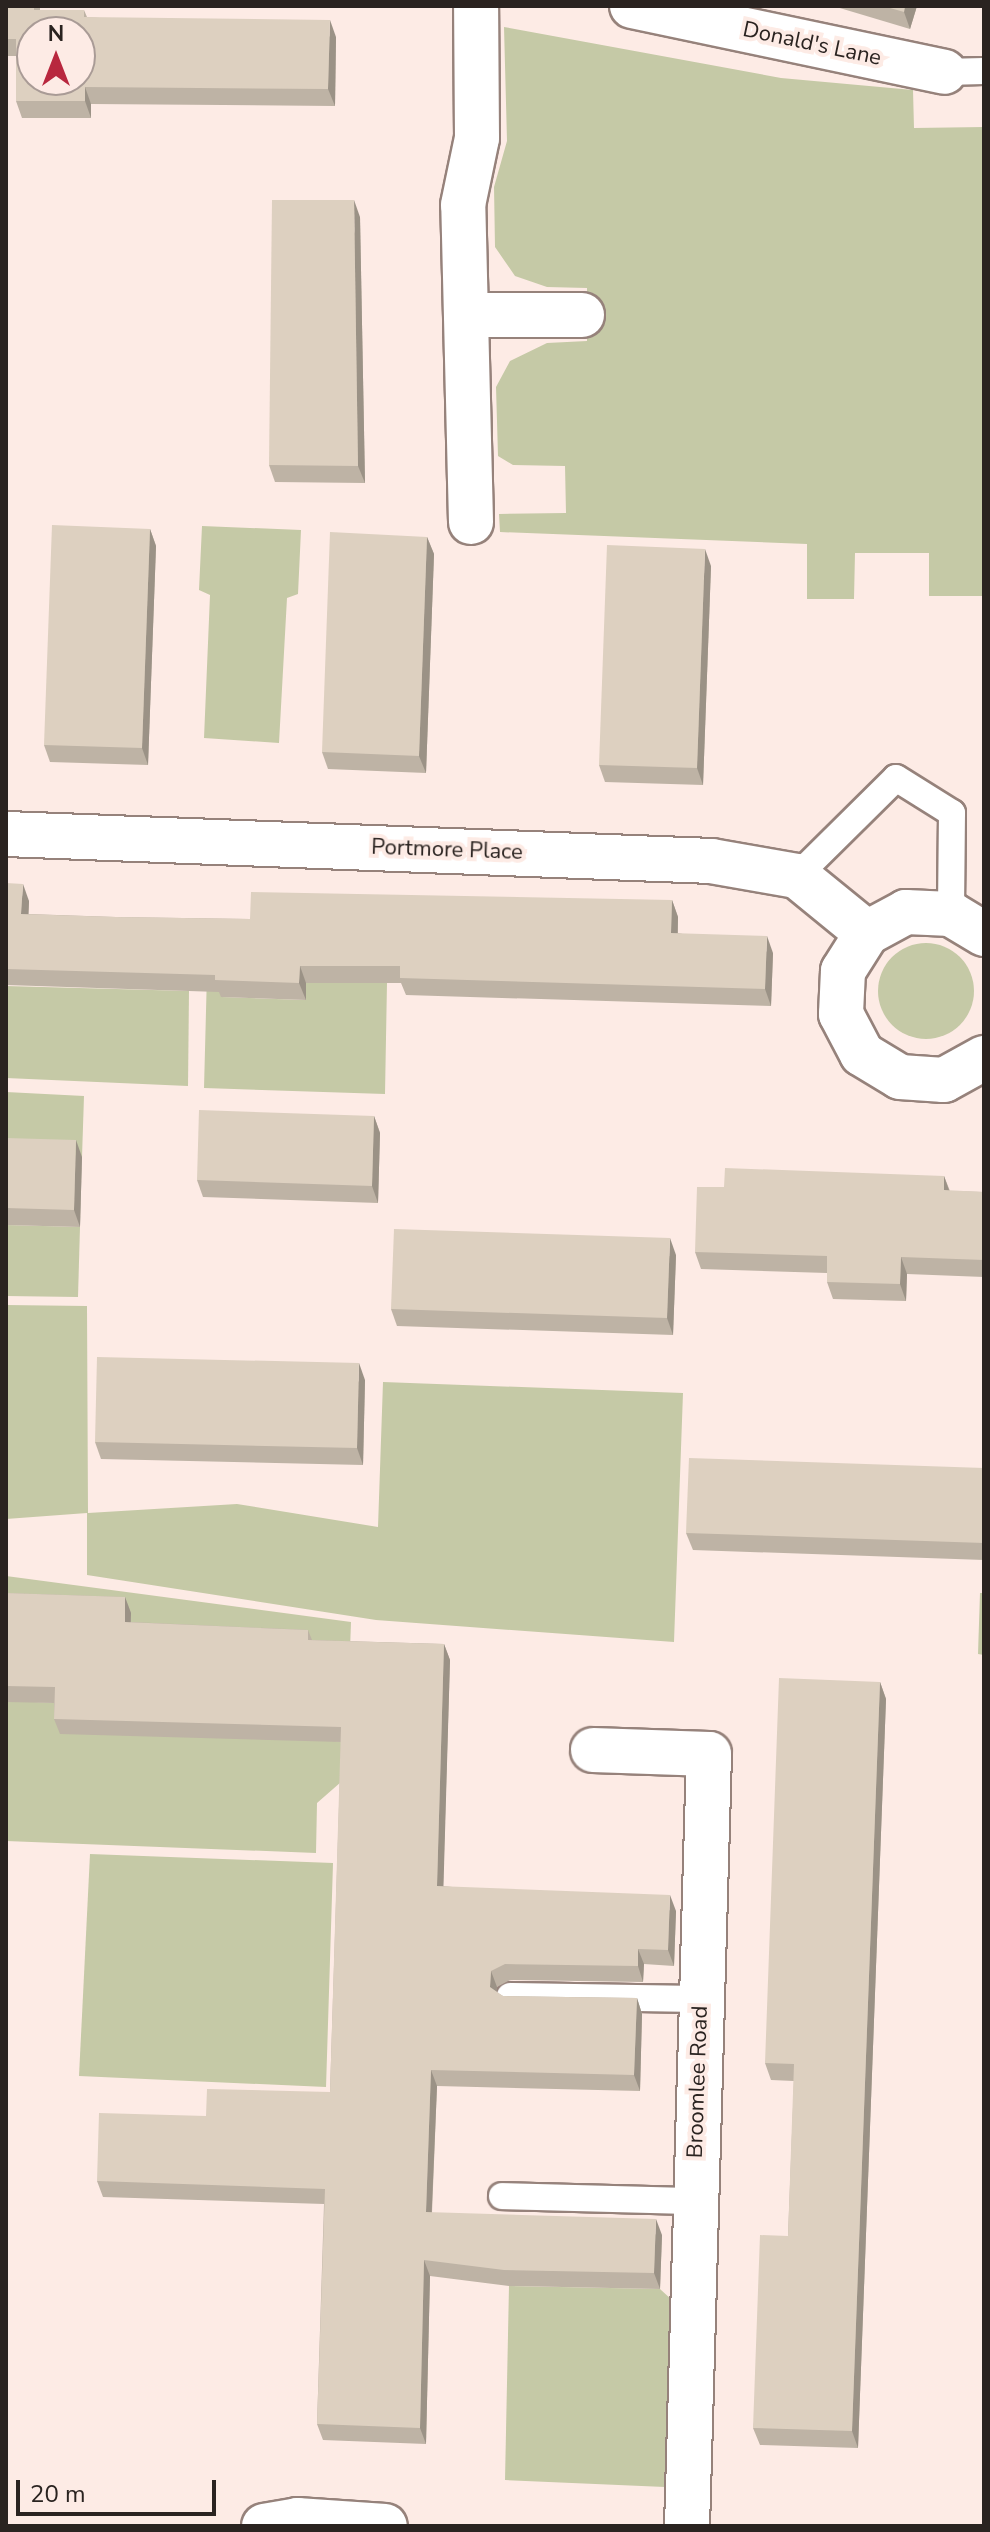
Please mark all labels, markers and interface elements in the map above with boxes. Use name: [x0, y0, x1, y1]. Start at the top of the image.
north arrow: [16, 16, 96, 96]
street label: Donald's Lane: [740, 16, 884, 72]
text: N: [48, 19, 64, 49]
street label: Portmore Place: [371, 834, 523, 866]
street label: Broomlee Road: [682, 2005, 714, 2159]
scale bar: [20, 2464, 220, 2514]
text: 20 m: [30, 2478, 86, 2510]

